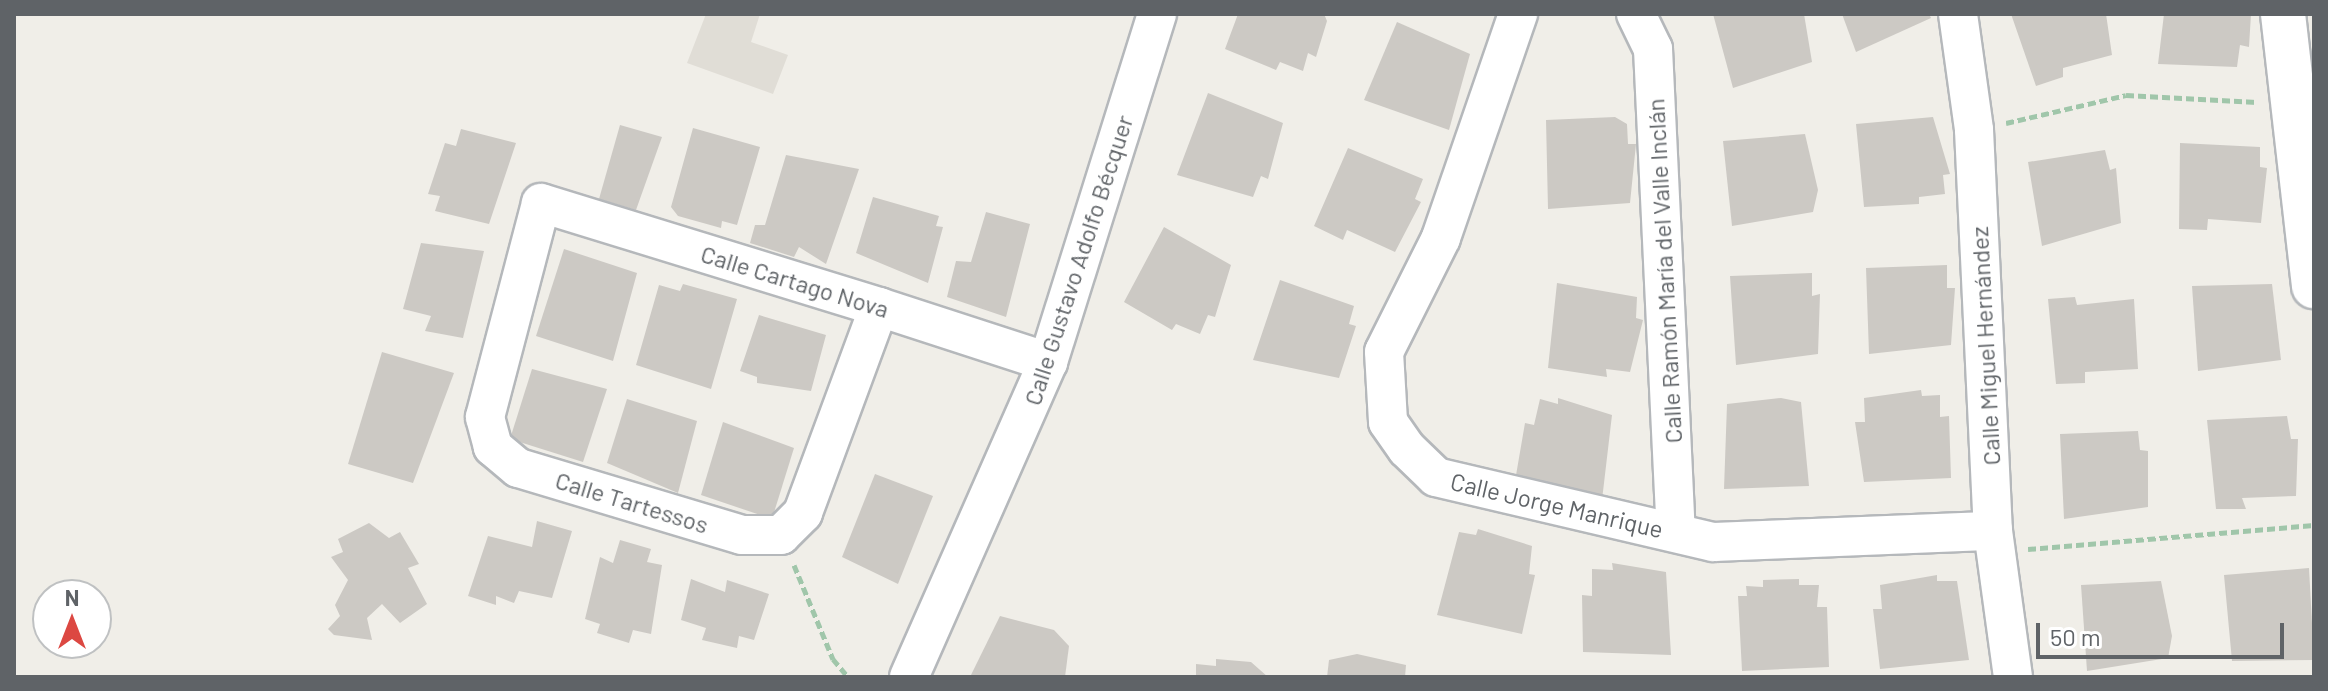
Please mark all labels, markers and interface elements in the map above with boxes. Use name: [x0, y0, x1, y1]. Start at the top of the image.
street label: Calle Ramón María del Valle Inclán: [1641, 98, 1687, 444]
street label: Calle Gustavo Adolfo Bécquer: [1017, 111, 1139, 409]
street label: Calle Miguel Hernández: [1964, 226, 2006, 466]
street label: Calle Cartago Nova: [698, 239, 892, 323]
street label: Calle Tartessos: [552, 465, 712, 539]
street label: Calle Jorge Manrique: [1448, 467, 1666, 543]
north arrow: [32, 579, 112, 659]
text: N: [65, 584, 79, 610]
scale bar: [2040, 607, 2288, 657]
text: 50 m: [2050, 622, 2101, 651]

